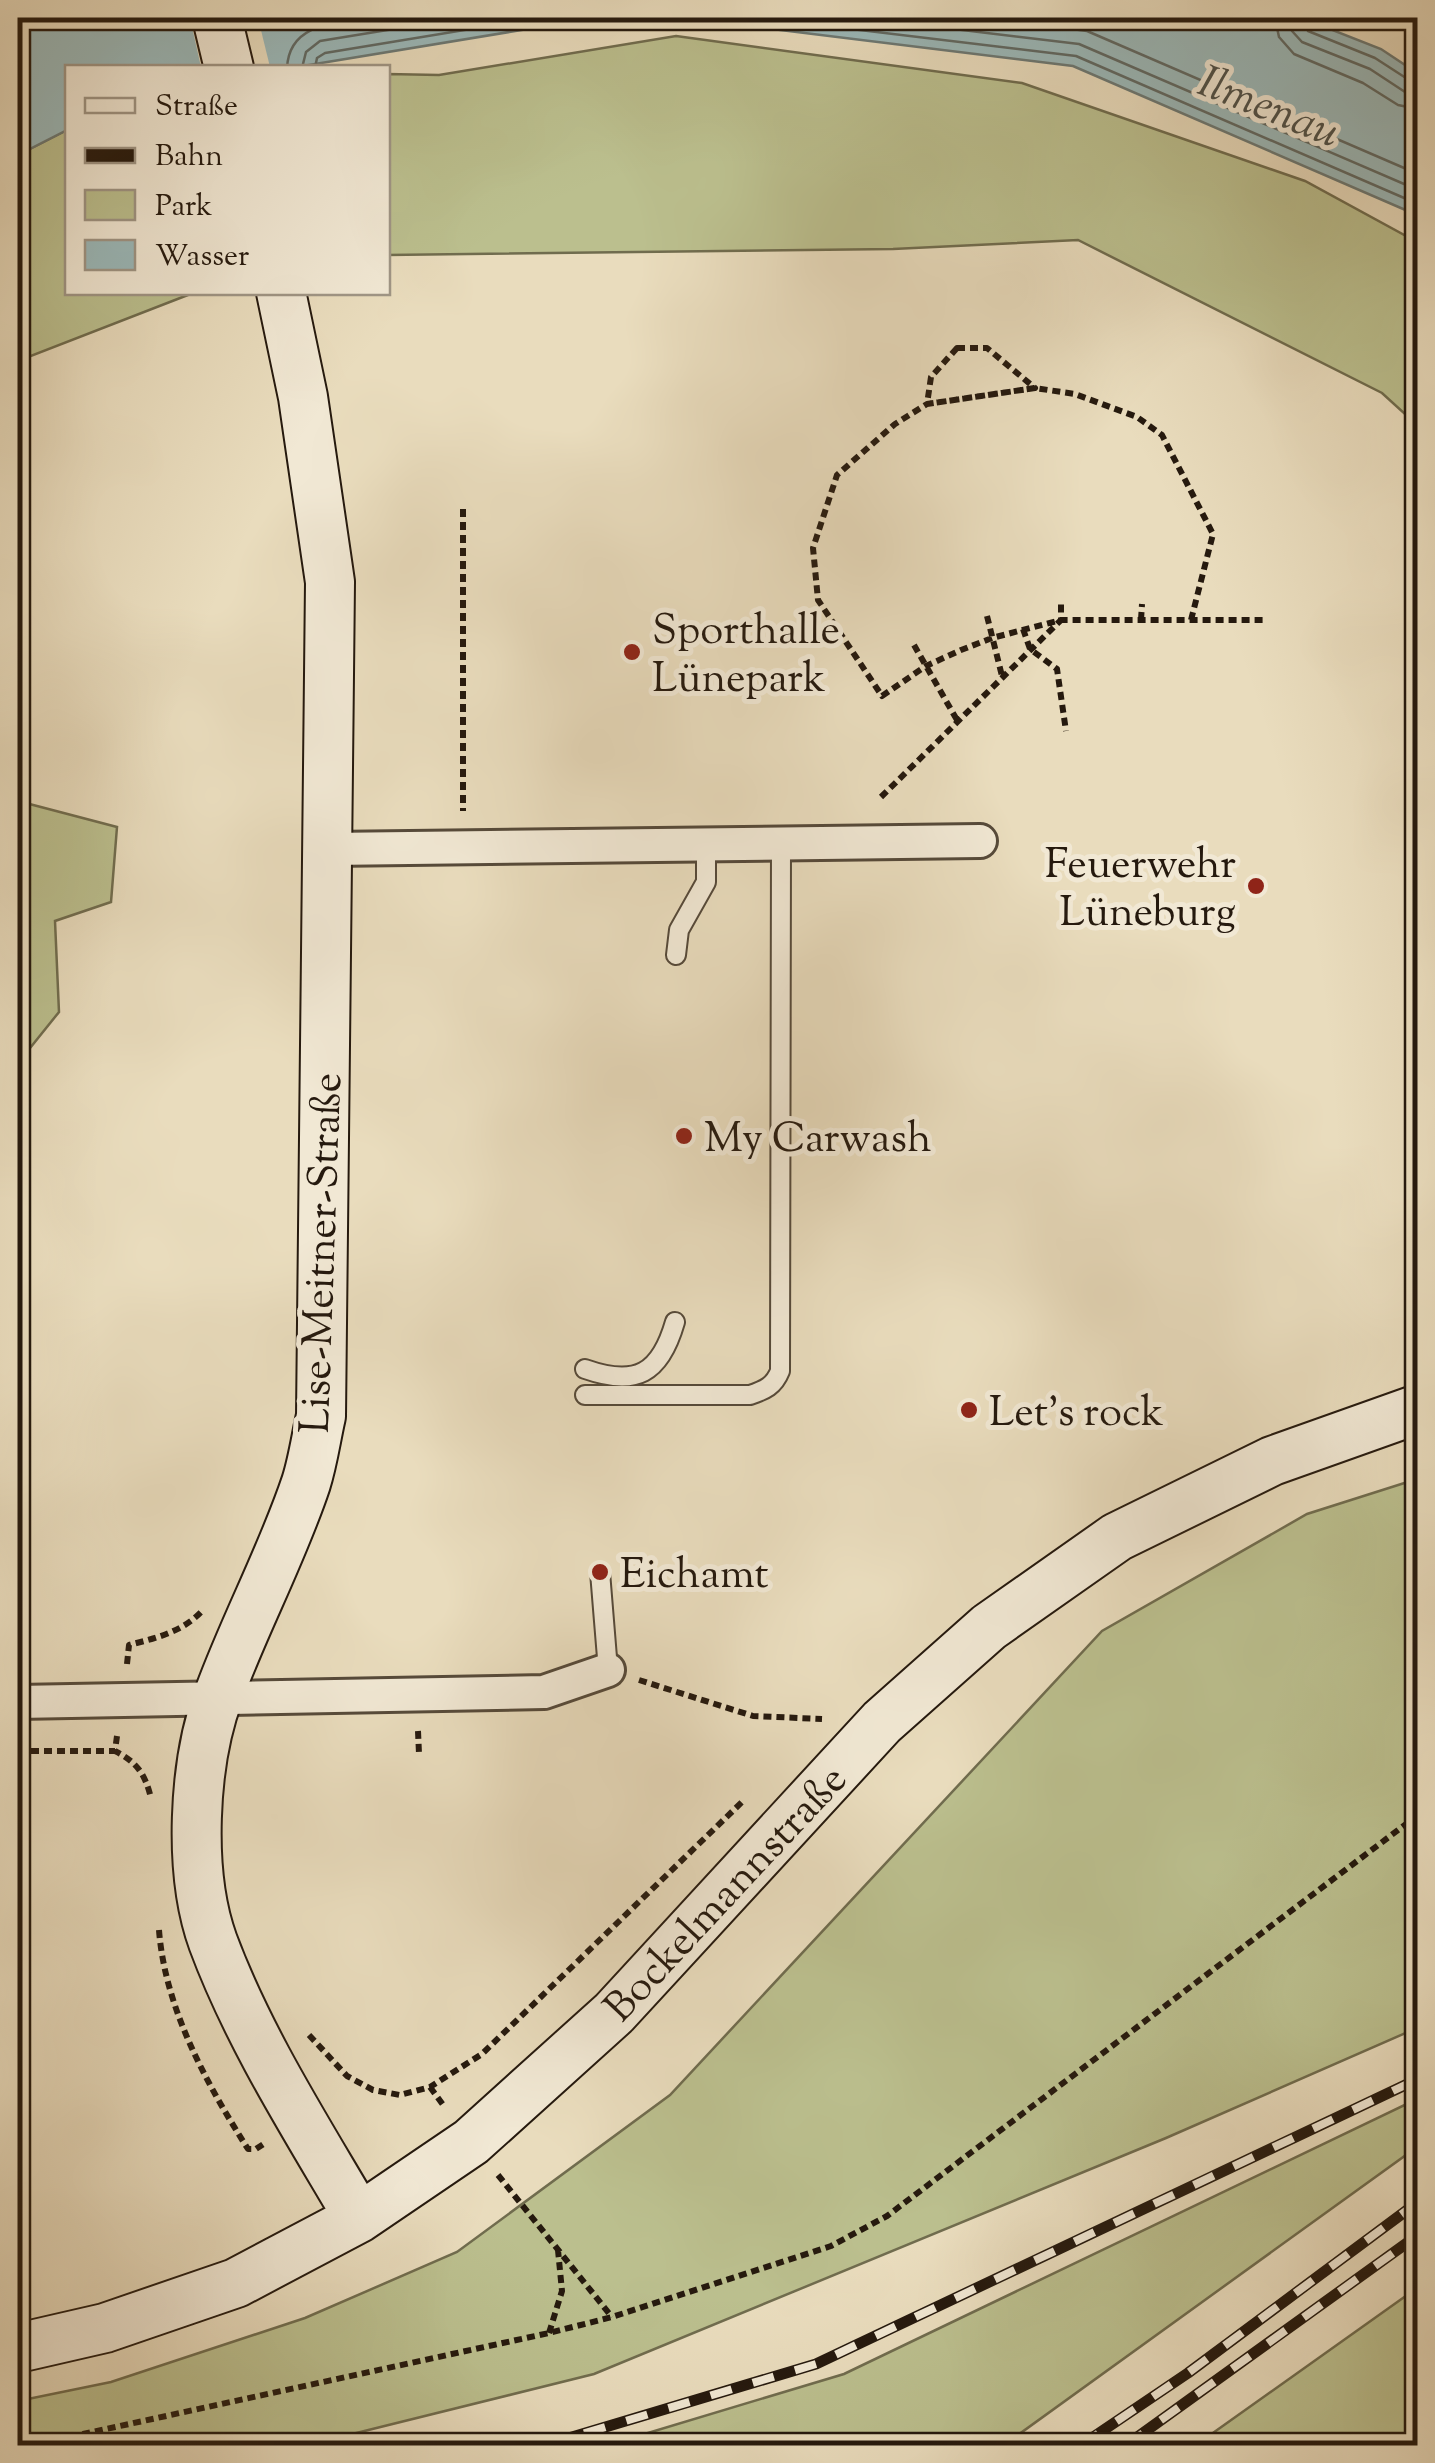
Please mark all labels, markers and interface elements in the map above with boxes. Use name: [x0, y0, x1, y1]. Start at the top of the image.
water label: Ilmenau: [1187, 52, 1349, 168]
legend: [65, 65, 390, 295]
text: Straße: [155, 86, 238, 129]
text: Bahn: [155, 136, 223, 179]
text: Park: [155, 186, 212, 229]
text: Wasser: [155, 236, 249, 279]
place label: Sporthalle Lünepark: [652, 603, 840, 711]
marker: Sporthalle Lünepark: [621, 641, 643, 663]
place label: Feuerwehr Lüneburg: [1045, 837, 1236, 945]
marker: Feuerwehr Lüneburg: [1245, 875, 1267, 897]
street label: Lise-Meitner-Straße: [288, 1072, 360, 1435]
place label: My Carwash: [704, 1111, 932, 1171]
marker: My Carwash: [673, 1125, 695, 1147]
place label: Let’s rock: [989, 1385, 1164, 1445]
marker: Let’s rock: [958, 1399, 980, 1421]
place label: Eichamt: [620, 1547, 769, 1607]
marker: Eichamt: [589, 1561, 611, 1583]
street label: Bockelmannstraße: [592, 1753, 863, 2038]

